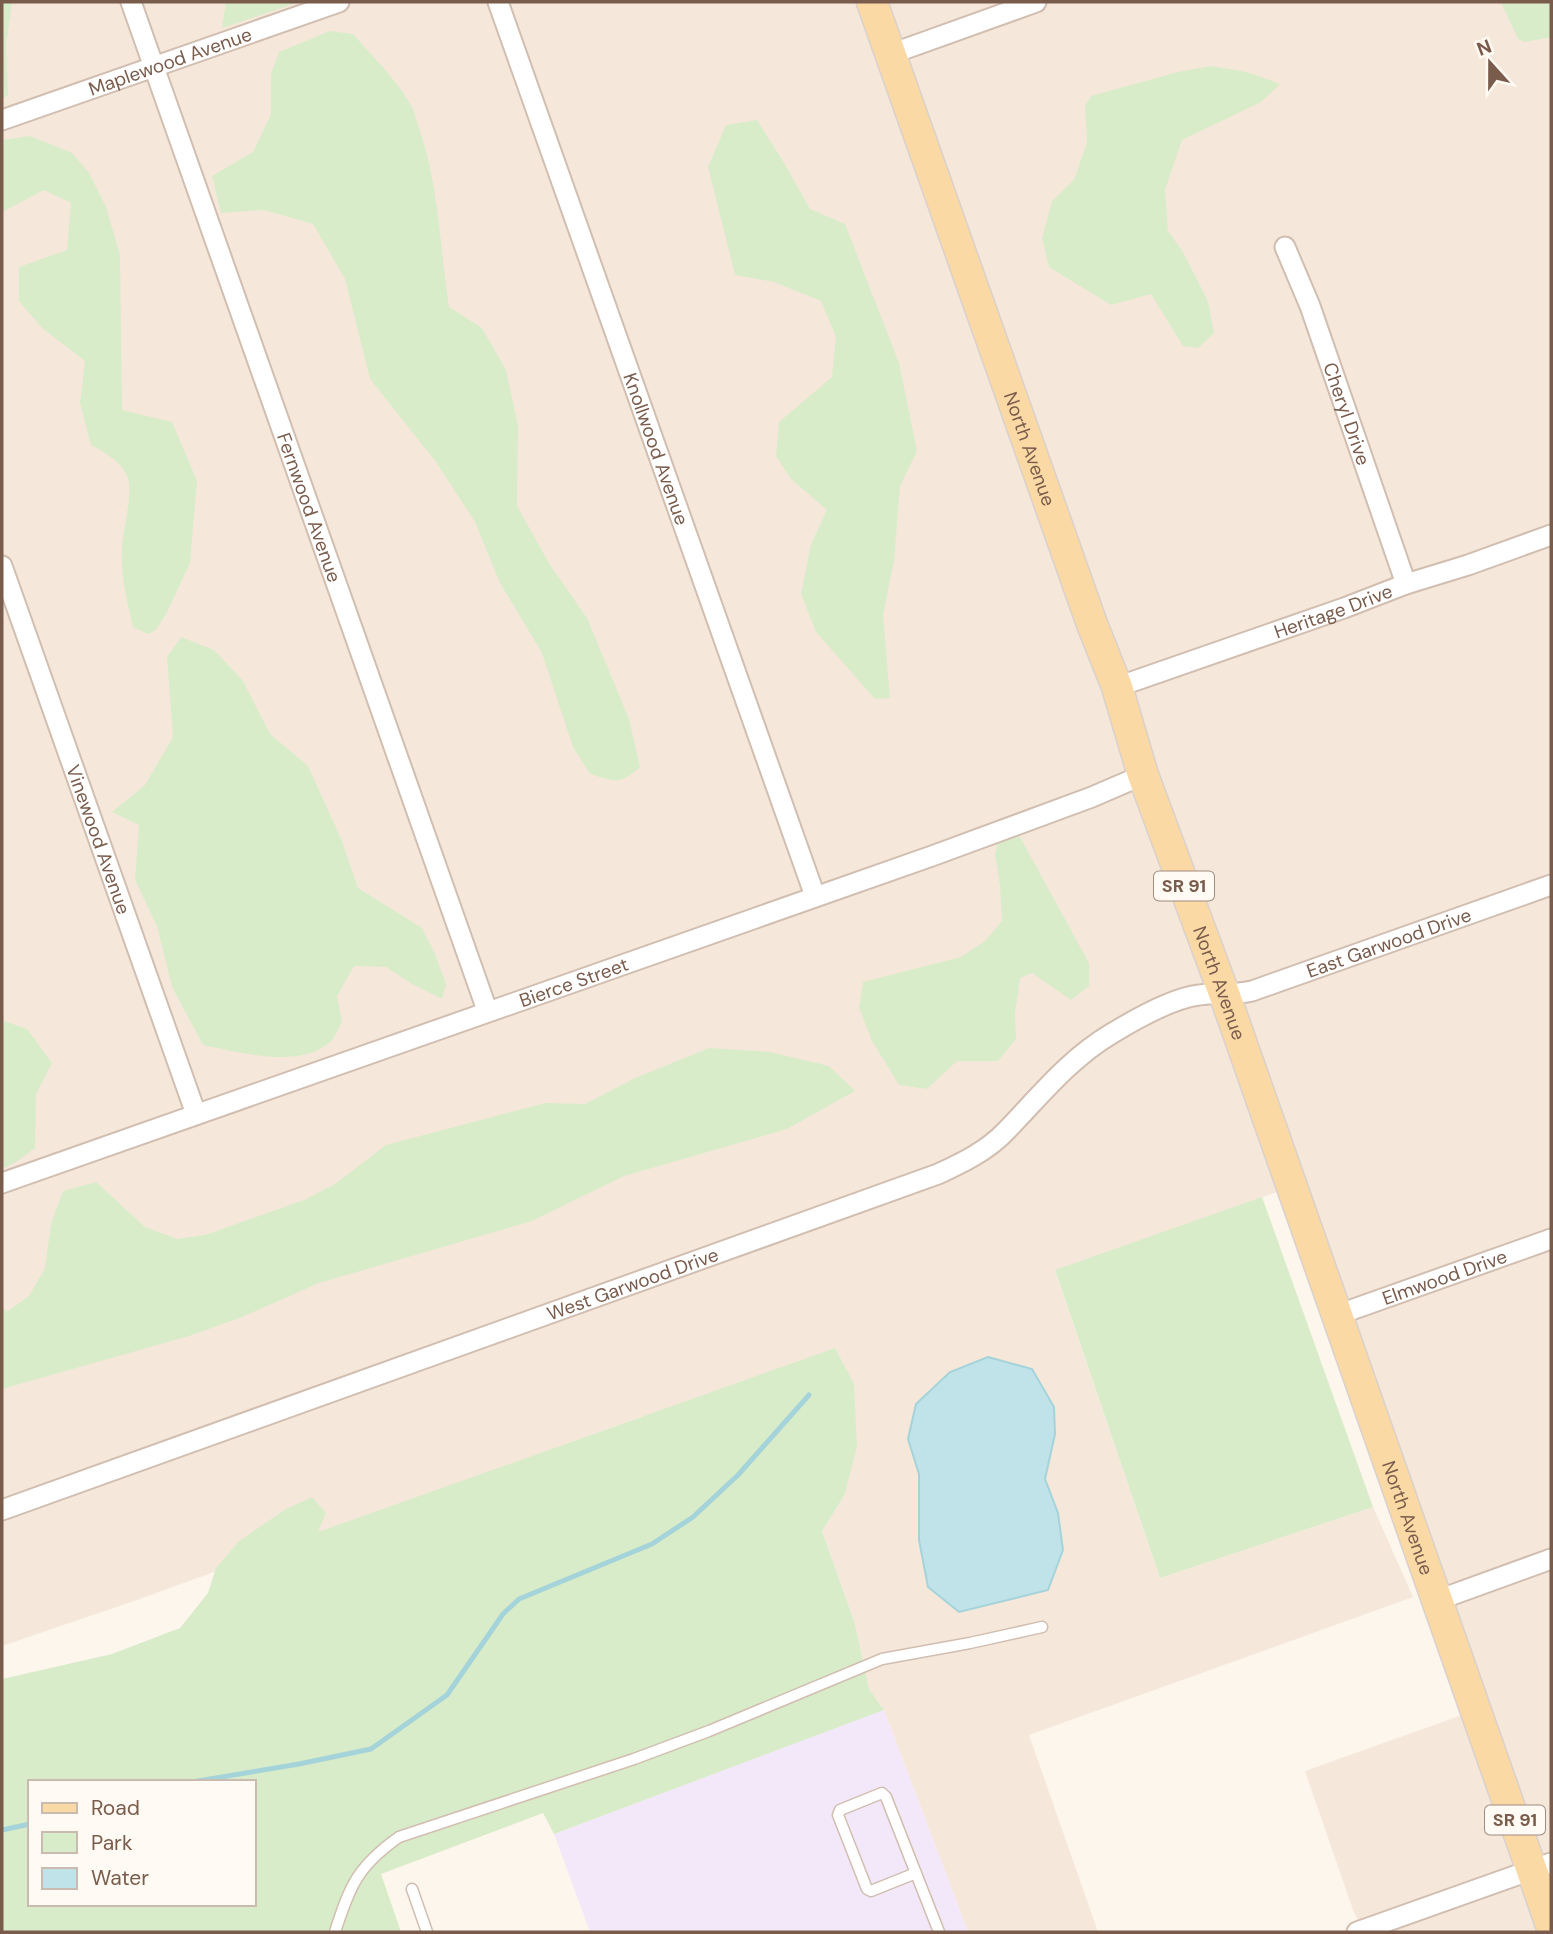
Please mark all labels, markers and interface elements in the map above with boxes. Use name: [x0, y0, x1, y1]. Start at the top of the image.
street label: Maplewood Avenue: [85, 22, 255, 102]
north arrow: [1455, 28, 1525, 98]
text: N: [1473, 33, 1495, 62]
street label: Cheryl Drive: [1317, 359, 1376, 469]
street label: Knollwood Avenue: [617, 369, 694, 529]
street label: North Avenue: [998, 389, 1061, 510]
street label: Fernwood Avenue: [271, 429, 347, 586]
street label: Heritage Drive: [1271, 578, 1396, 644]
street label: Vinewood Avenue: [60, 761, 136, 918]
road number: SR 91: [1154, 872, 1214, 900]
street label: East Garwood Drive: [1303, 902, 1475, 984]
street label: North Avenue: [1187, 923, 1251, 1043]
street label: Bierce Street: [516, 952, 632, 1013]
street label: West Garwood Drive: [544, 1242, 722, 1326]
street label: Elmwood Drive: [1379, 1244, 1510, 1311]
street label: North Avenue: [1376, 1457, 1439, 1578]
legend: [28, 1780, 256, 1906]
text: Road: [91, 1794, 140, 1822]
road number: SR 91: [1485, 1806, 1545, 1834]
text: Park: [91, 1829, 133, 1857]
text: Water: [91, 1864, 149, 1892]

